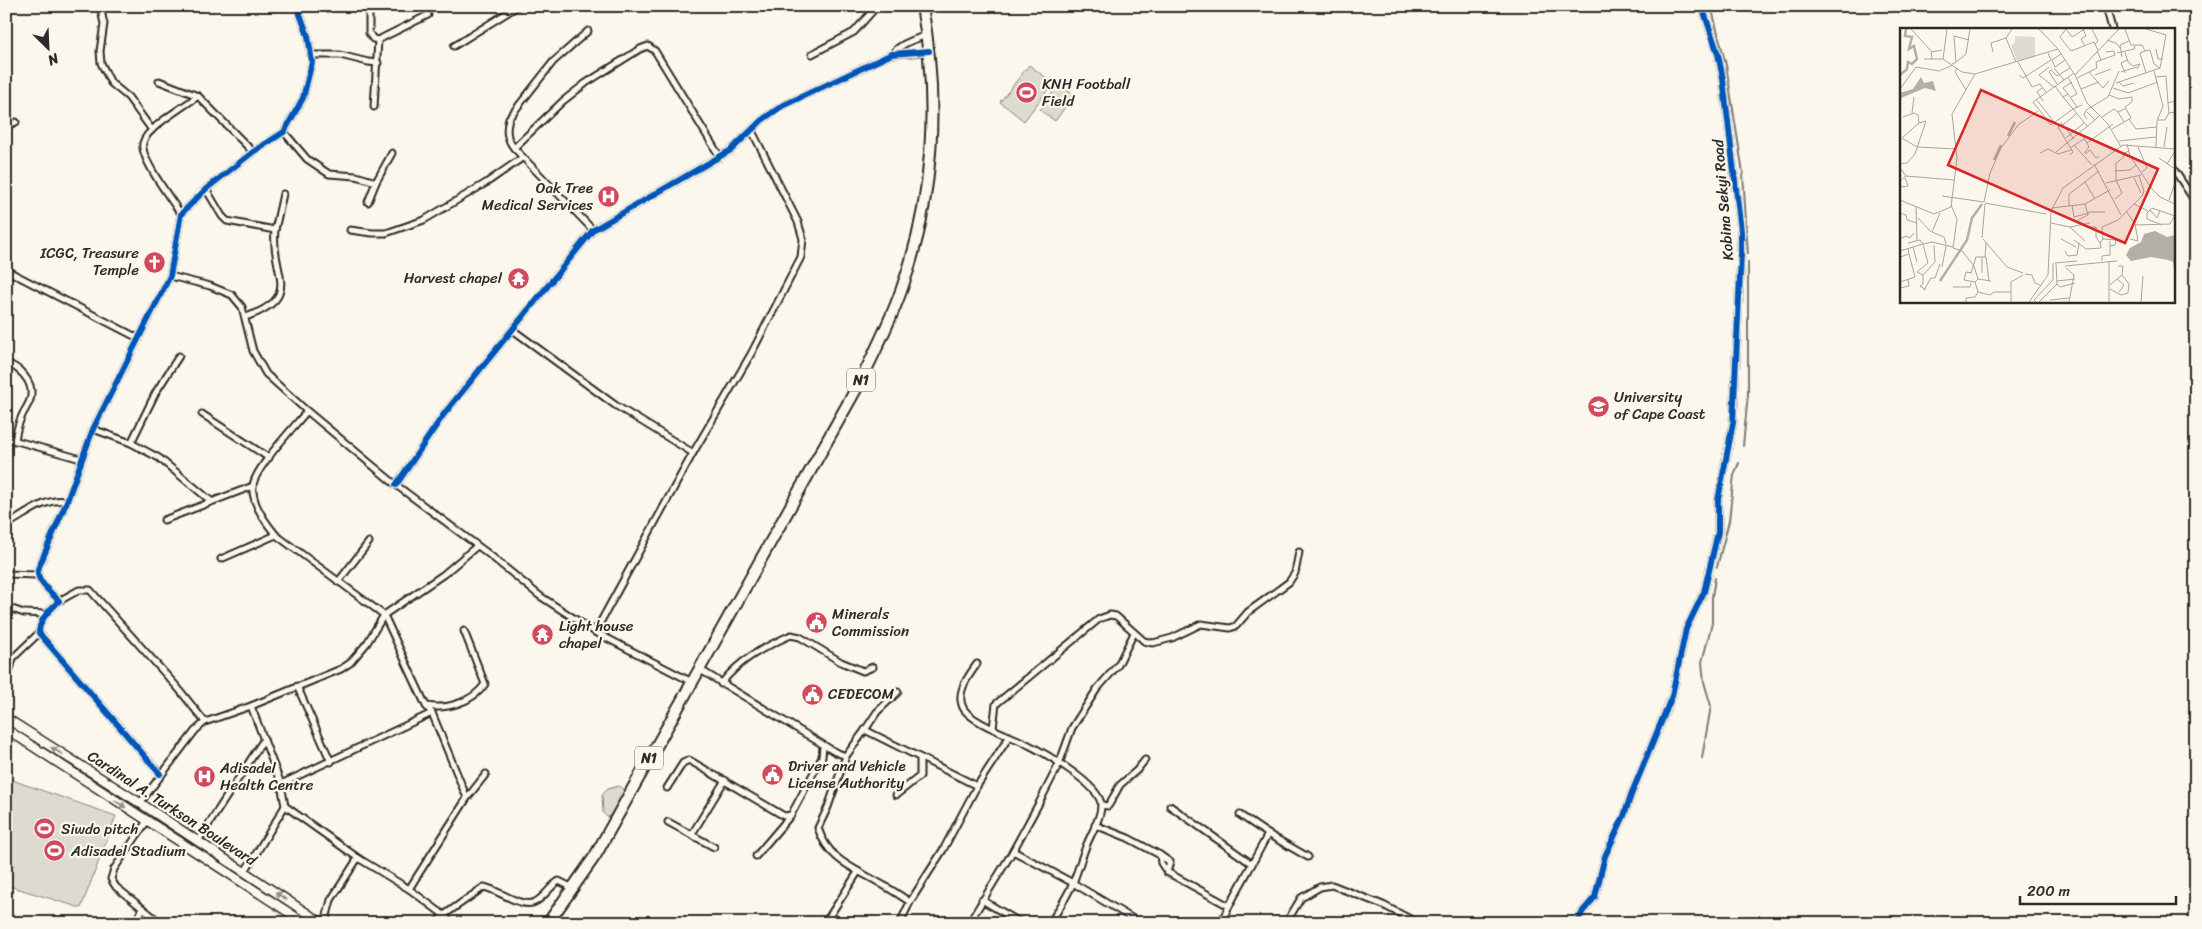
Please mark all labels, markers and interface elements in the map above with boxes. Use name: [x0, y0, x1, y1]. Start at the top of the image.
north arrow: [22, 22, 72, 72]
inset map: [1900, 28, 2174, 302]
text: N: [43, 46, 64, 73]
place label: KNH Football Field: [1042, 71, 1131, 114]
sports icon: KNH Football Field: [1014, 81, 1038, 105]
street label: Kobina Sekyi Road: [1705, 137, 1741, 262]
place label: Oak Tree Medical Services: [482, 175, 593, 218]
hospital icon: Oak Tree Medical Services: [597, 185, 621, 209]
place label: ICGC, Treasure Temple: [39, 240, 139, 283]
church icon: ICGC, Treasure Temple: [143, 250, 167, 274]
place label: Harvest chapel: [404, 265, 503, 291]
temple icon: Harvest chapel: [506, 266, 530, 290]
road number: N1: [847, 368, 875, 392]
place label: University of Cape Coast: [1614, 384, 1706, 427]
school or university icon: University of Cape Coast: [1586, 394, 1610, 418]
place label: Minerals Commission: [832, 601, 909, 644]
public building icon: Minerals Commission: [804, 611, 828, 635]
place label: Light house chapel: [559, 613, 634, 656]
temple icon: Light house chapel: [531, 623, 555, 647]
place label: CEDECOM: [828, 681, 895, 707]
public building icon: CEDECOM: [800, 682, 824, 706]
street label: Cardinal A. Turkson Boulevard: [82, 743, 263, 873]
one-way arrow: [50, 746, 64, 755]
road number: N1: [635, 746, 663, 770]
place label: Driver and Vehicle License Authority: [788, 753, 906, 796]
place label: Adisadel Health Centre: [219, 755, 314, 798]
public building icon: Driver and Vehicle License Authority: [760, 763, 784, 787]
hospital icon: Adisadel Health Centre: [192, 765, 216, 789]
one-way arrow: [113, 799, 127, 808]
place label: Siwdo pitch: [61, 816, 138, 842]
sports icon: Siwdo pitch: [33, 817, 57, 841]
place label: Adisadel Stadium: [70, 838, 186, 864]
sports icon: Adisadel Stadium: [43, 839, 67, 863]
scale bar: [2020, 874, 2176, 906]
text: 200 m: [2027, 878, 2071, 904]
one-way arrow: [275, 891, 288, 901]

